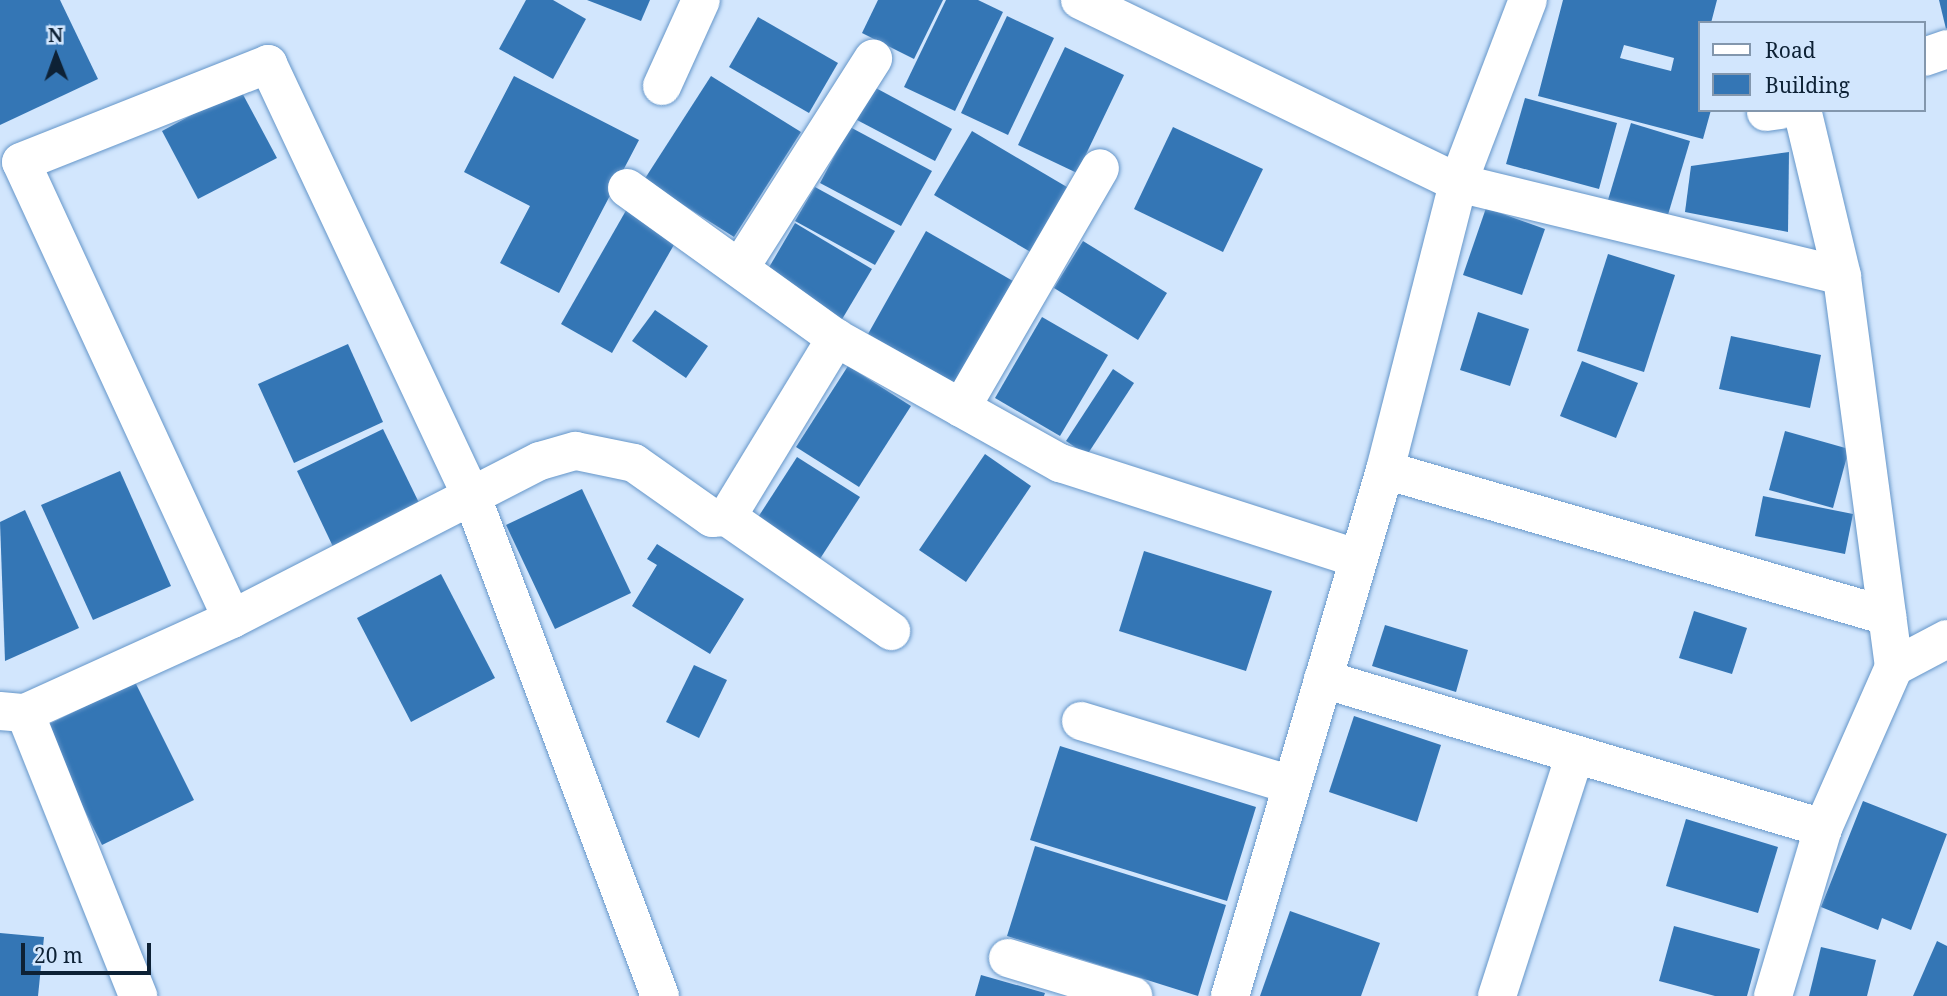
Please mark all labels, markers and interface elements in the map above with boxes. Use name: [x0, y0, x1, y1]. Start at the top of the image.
north arrow: [21, 21, 91, 91]
legend: [1699, 21, 1926, 112]
text: N: [48, 22, 63, 48]
text: Road: [1765, 36, 1816, 64]
text: Building: [1765, 71, 1850, 99]
scale bar: [24, 930, 154, 974]
text: 20 m: [34, 941, 83, 969]

